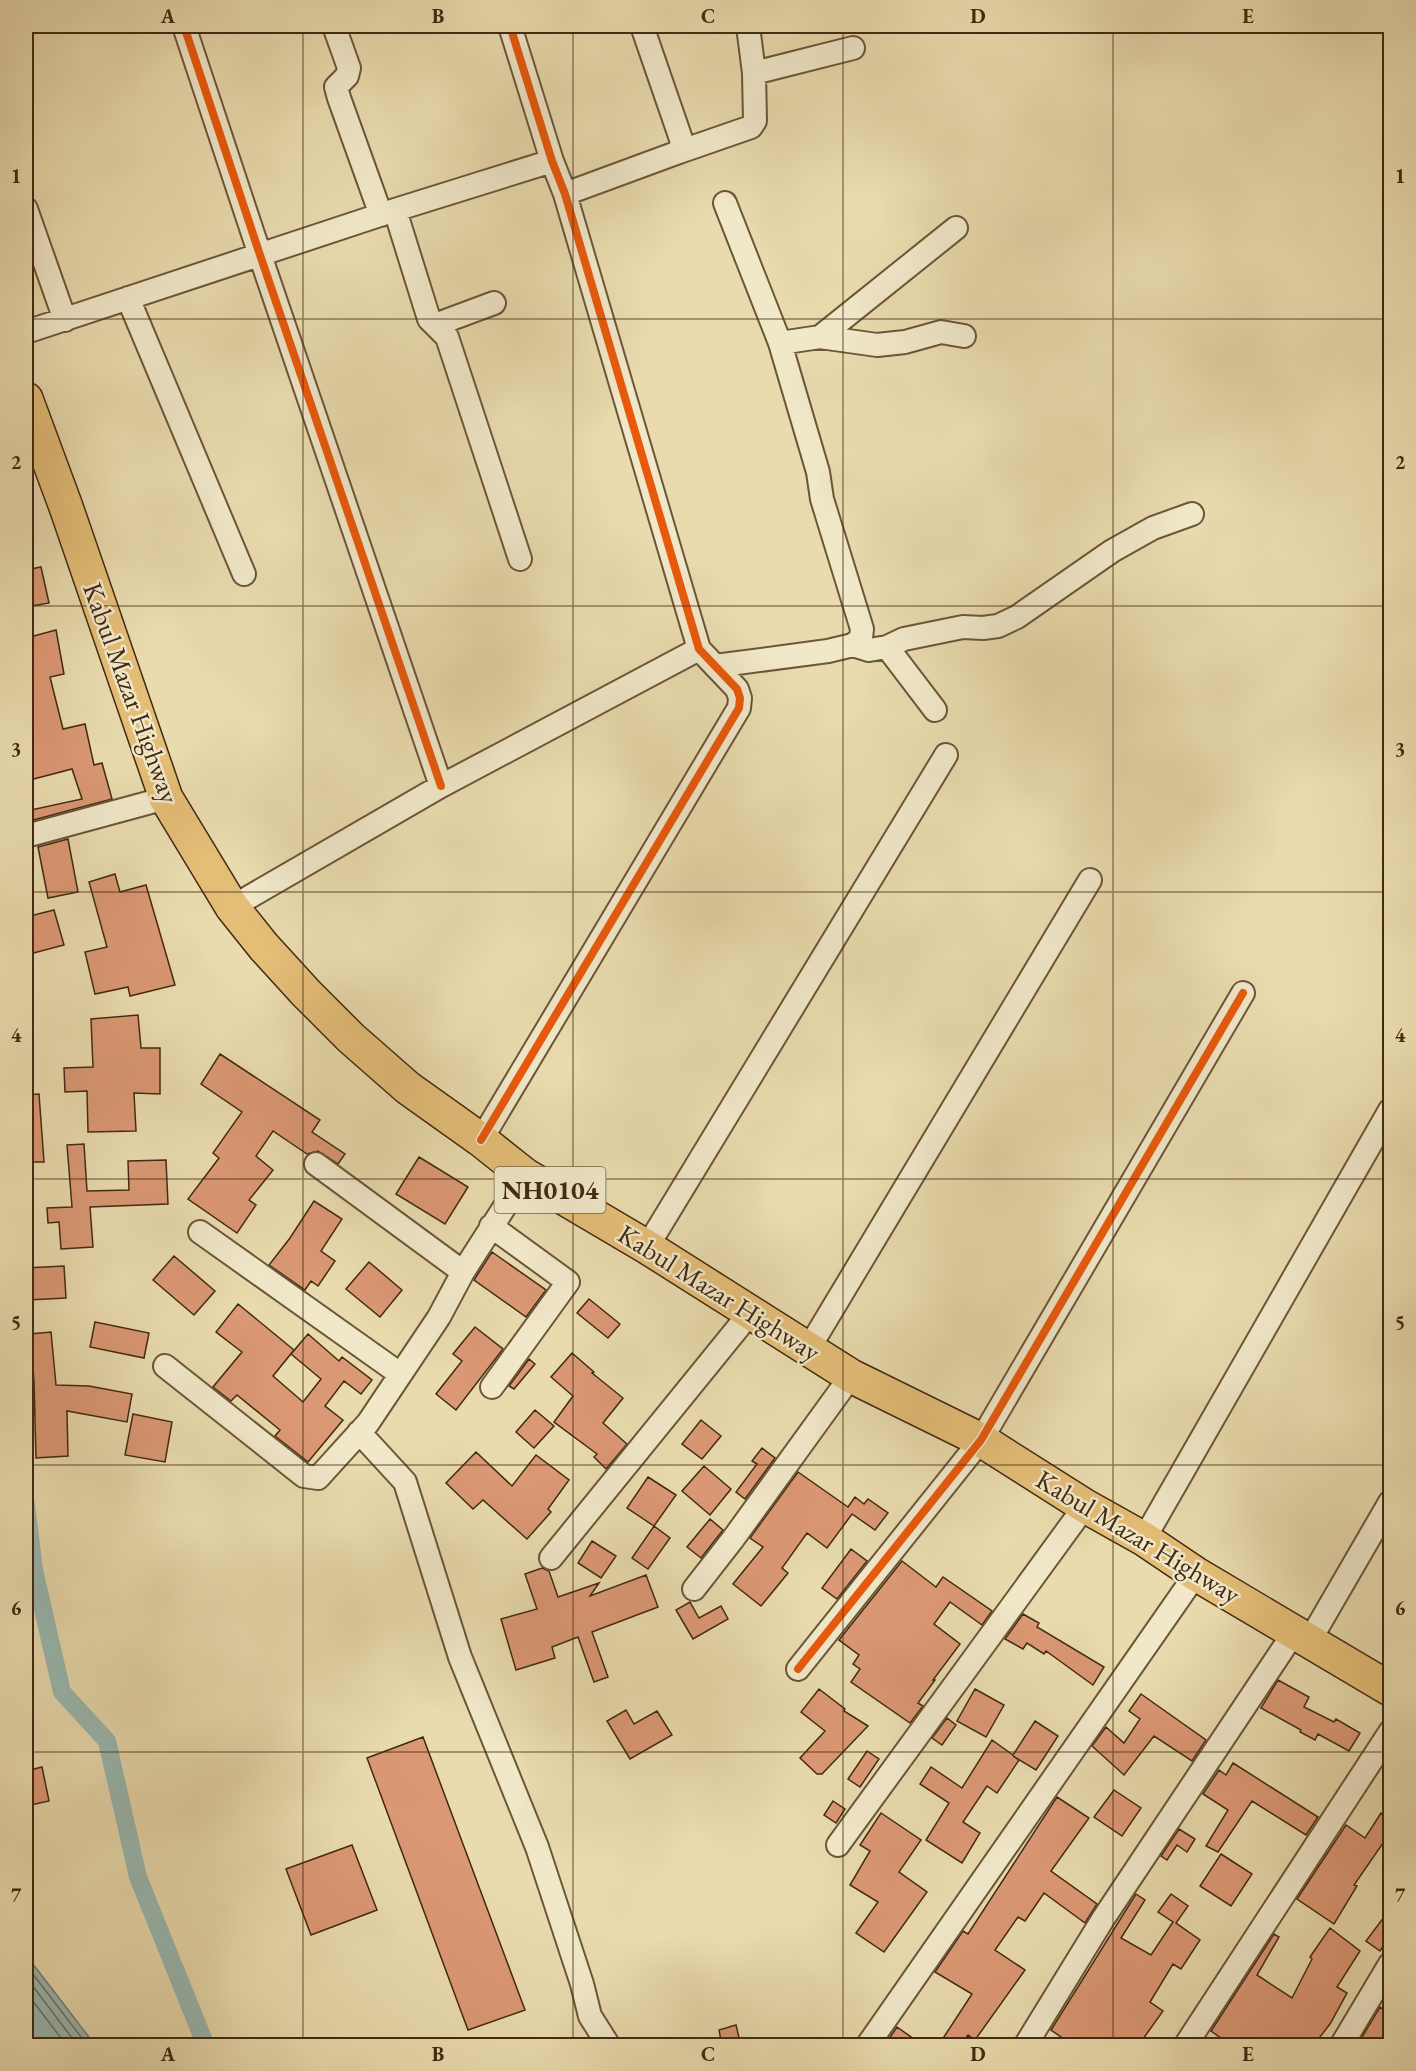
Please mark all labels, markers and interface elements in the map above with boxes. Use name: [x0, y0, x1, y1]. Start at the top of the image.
text: A: [160, 3, 176, 29]
text: B: [432, 3, 444, 29]
text: C: [701, 3, 715, 29]
text: D: [970, 3, 986, 29]
text: E: [1242, 3, 1254, 29]
text: 1: [11, 163, 21, 189]
text: 1: [1395, 163, 1405, 189]
text: 2: [11, 449, 22, 475]
text: 2: [1395, 449, 1406, 475]
street label: Kabul Mazar Highway: [75, 578, 188, 808]
text: 3: [11, 736, 21, 762]
text: 3: [1395, 736, 1405, 762]
text: 4: [11, 1022, 22, 1048]
text: 4: [1395, 1022, 1406, 1048]
road number: NH0104: [494, 1167, 606, 1213]
street label: Kabul Mazar Highway: [611, 1216, 827, 1369]
text: 5: [11, 1309, 21, 1335]
text: 5: [1395, 1309, 1405, 1335]
street label: Kabul Mazar Highway: [1030, 1462, 1247, 1612]
text: 6: [11, 1595, 22, 1621]
text: 6: [1395, 1595, 1406, 1621]
text: 7: [11, 1882, 22, 1908]
text: 7: [1395, 1882, 1406, 1908]
text: A: [160, 2041, 176, 2067]
text: B: [432, 2041, 444, 2067]
text: C: [701, 2041, 715, 2067]
text: D: [970, 2041, 986, 2067]
text: E: [1242, 2041, 1254, 2067]

